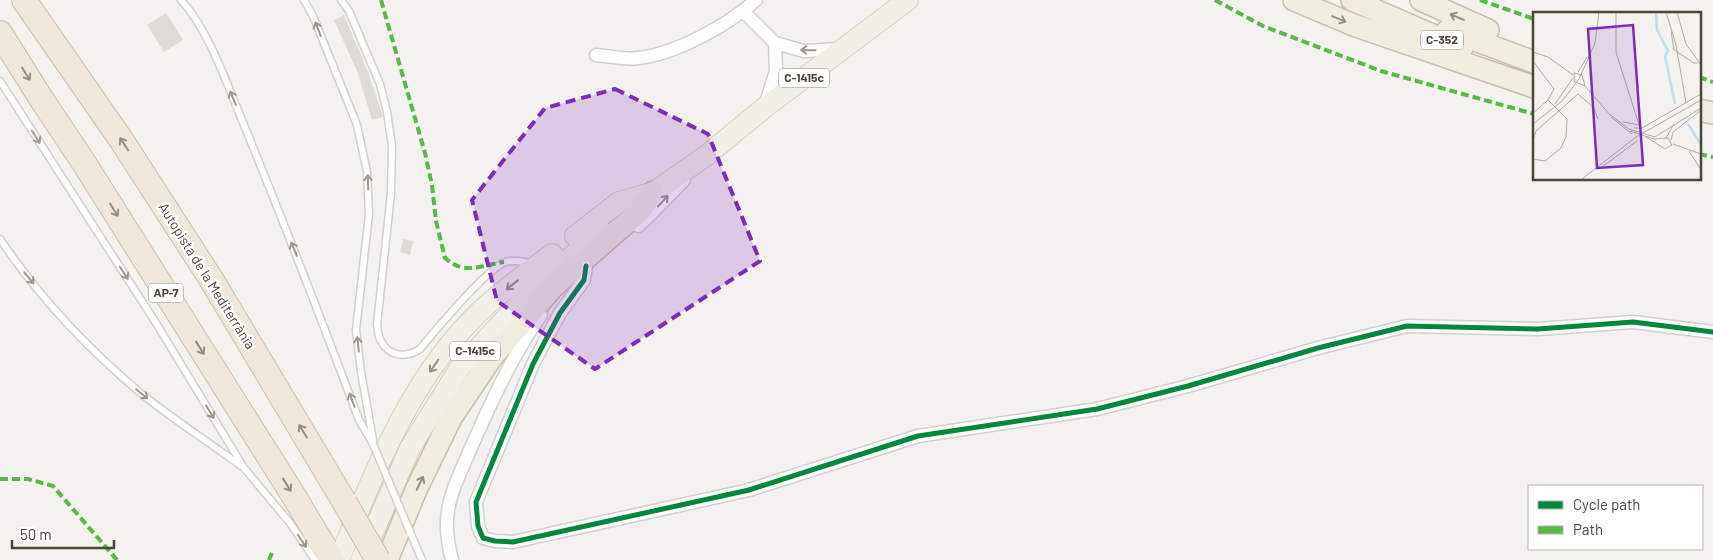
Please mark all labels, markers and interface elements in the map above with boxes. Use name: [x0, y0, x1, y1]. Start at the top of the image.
one-way arrow: [1450, 12, 1465, 22]
inset map: [1533, 12, 1700, 180]
one-way arrow: [1331, 14, 1346, 24]
one-way arrow: [313, 21, 322, 37]
road number: C-352: [1421, 30, 1463, 50]
one-way arrow: [801, 45, 817, 55]
one-way arrow: [20, 67, 31, 81]
road number: C-1415c: [779, 68, 829, 88]
one-way arrow: [227, 91, 237, 106]
one-way arrow: [31, 130, 41, 144]
one-way arrow: [119, 138, 129, 152]
one-way arrow: [363, 175, 373, 191]
one-way arrow: [657, 195, 669, 208]
street label: Autopista de la Mediterrània: [155, 199, 259, 352]
one-way arrow: [109, 203, 119, 217]
one-way arrow: [289, 241, 298, 257]
one-way arrow: [120, 266, 130, 280]
one-way arrow: [23, 271, 35, 284]
one-way arrow: [506, 280, 519, 291]
road number: AP-7: [148, 284, 184, 302]
one-way arrow: [353, 336, 363, 352]
one-way arrow: [195, 341, 206, 355]
road number: C-1415c: [450, 342, 500, 361]
one-way arrow: [429, 359, 439, 373]
one-way arrow: [135, 388, 148, 399]
one-way arrow: [347, 393, 356, 409]
one-way arrow: [205, 404, 215, 418]
one-way arrow: [297, 424, 307, 438]
one-way arrow: [415, 476, 425, 491]
one-way arrow: [283, 478, 293, 492]
legend: [1528, 485, 1703, 550]
text: Cycle path: [1573, 495, 1640, 513]
scale bar: [12, 518, 115, 550]
text: Path: [1573, 520, 1603, 538]
text: 50 m: [20, 525, 52, 543]
one-way arrow: [297, 534, 307, 548]

